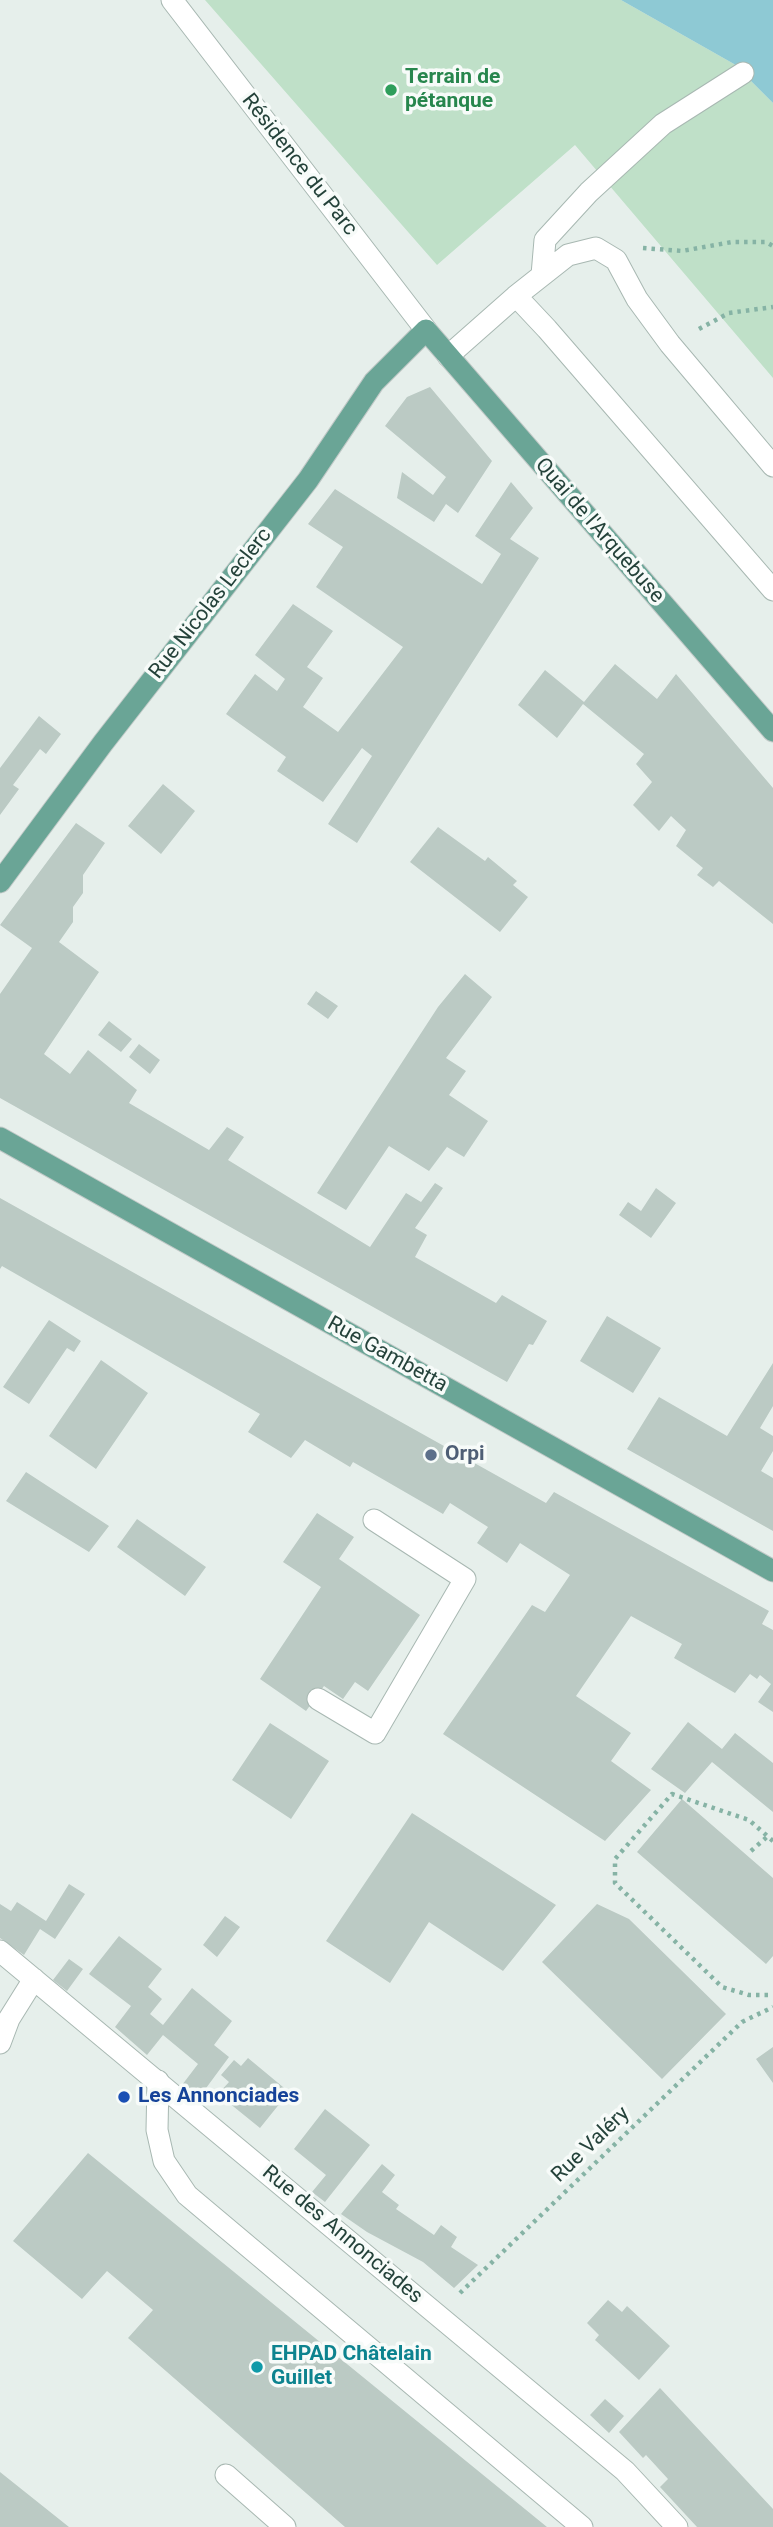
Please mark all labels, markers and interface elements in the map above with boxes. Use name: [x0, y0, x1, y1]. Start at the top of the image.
place label: Terrain de pétanque: [405, 65, 500, 115]
marker: Terrain de pétanque: [383, 82, 399, 98]
street label: Résidence du Parc: [236, 89, 362, 241]
street label: Quai de l'Arquebuse: [529, 453, 669, 609]
street label: Rue Nicolas Leclerc: [144, 524, 278, 684]
street label: Rue Gambetta: [323, 1312, 451, 1398]
place label: Orpi: [445, 1442, 485, 1468]
marker: Orpi: [423, 1447, 439, 1463]
place label: Les Annonciades: [138, 2084, 299, 2110]
marker: Les Annonciades: [116, 2089, 132, 2105]
street label: Rue Valéry: [547, 2102, 635, 2188]
street label: Rue des Annonciades: [257, 2161, 427, 2309]
place label: EHPAD Châtelain Guillet: [271, 2342, 432, 2392]
marker: EHPAD Châtelain Guillet: [249, 2359, 265, 2375]

